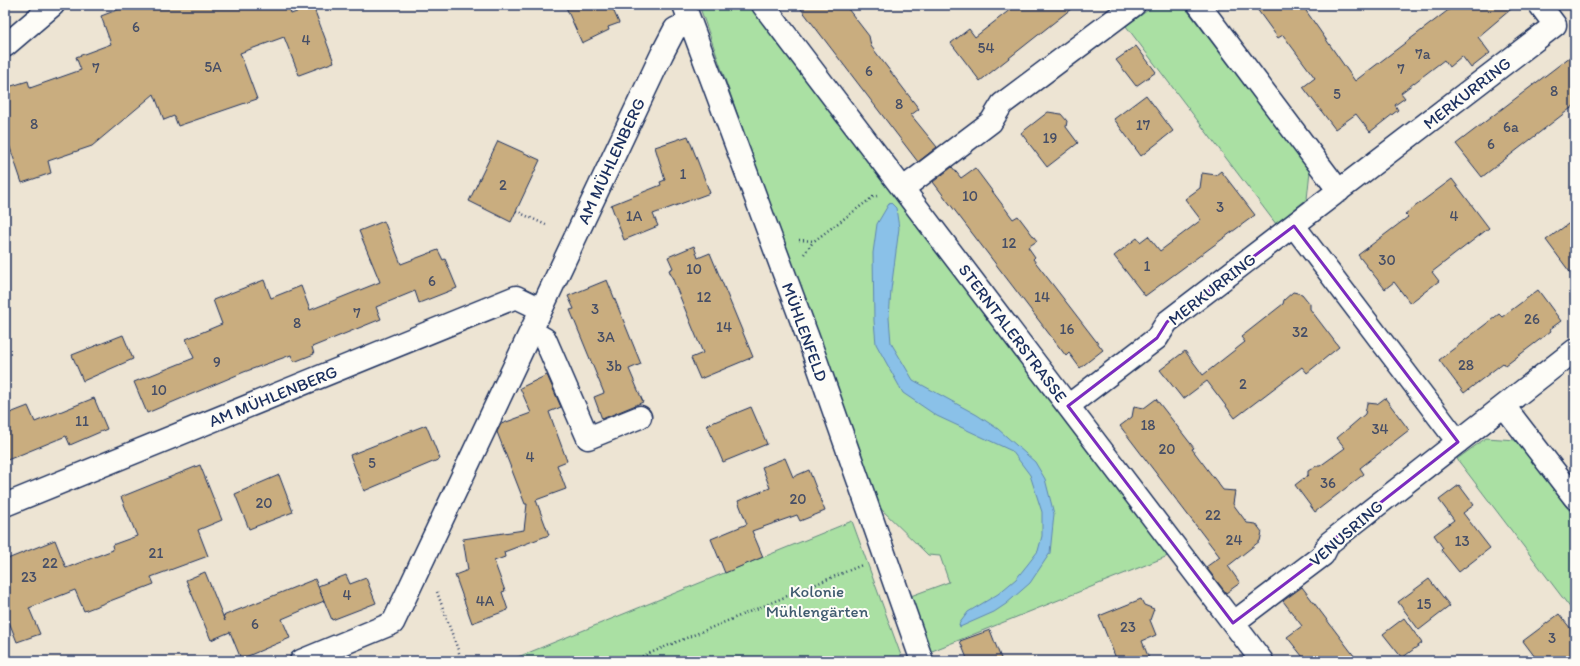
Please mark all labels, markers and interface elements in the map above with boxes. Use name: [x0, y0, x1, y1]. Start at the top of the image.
house number: 6: [132, 18, 140, 36]
house number: 4: [301, 31, 311, 49]
house number: 54: [978, 39, 994, 57]
house number: 7a: [1415, 45, 1431, 63]
street label: MERKURRING: [1419, 53, 1515, 133]
house number: 5A: [204, 58, 222, 76]
house number: 7: [92, 59, 100, 77]
house number: 7: [1397, 60, 1405, 78]
house number: 6: [865, 62, 873, 80]
house number: 8: [1550, 82, 1558, 100]
house number: 5: [1333, 85, 1341, 103]
street label: AM MÜHLENBERG: [573, 95, 649, 227]
house number: 8: [895, 95, 903, 113]
house number: 8: [30, 115, 38, 133]
house number: 17: [1136, 116, 1151, 134]
house number: 6a: [1503, 118, 1519, 136]
house number: 19: [1043, 129, 1058, 147]
house number: 6: [1487, 135, 1495, 153]
house number: 1: [680, 165, 687, 183]
house number: 2: [499, 176, 507, 194]
house number: 10: [962, 187, 978, 205]
house number: 3: [1216, 198, 1224, 216]
house number: 1A: [626, 207, 643, 225]
house number: 4: [1449, 207, 1459, 225]
house number: 12: [1002, 234, 1017, 252]
street label: MERKURRING: [1164, 249, 1260, 329]
house number: 30: [1378, 251, 1396, 269]
house number: 1: [1144, 257, 1151, 275]
house number: 10: [686, 260, 702, 278]
street label: STERNTALERSTRASSE: [954, 260, 1072, 406]
house number: 6: [428, 272, 436, 290]
street label: MÜHLENFELD: [778, 280, 832, 384]
house number: 12: [697, 288, 712, 306]
house number: 14: [1034, 288, 1050, 306]
house number: 3: [591, 300, 599, 318]
house number: 7: [353, 304, 361, 322]
house number: 26: [1524, 310, 1540, 328]
house number: 8: [293, 314, 301, 332]
house number: 14: [716, 318, 732, 336]
house number: 16: [1060, 320, 1075, 338]
house number: 32: [1292, 323, 1308, 341]
house number: 3A: [597, 328, 615, 346]
house number: 9: [213, 353, 221, 371]
house number: 28: [1458, 356, 1474, 374]
house number: 3b: [606, 357, 622, 375]
street label: AM MÜHLENBERG: [206, 361, 340, 431]
house number: 2: [1239, 375, 1247, 393]
house number: 10: [151, 381, 167, 399]
house number: 11: [75, 412, 89, 430]
house number: 18: [1140, 416, 1156, 434]
house number: 34: [1371, 420, 1389, 438]
house number: 20: [1158, 440, 1176, 458]
house number: 4: [525, 448, 535, 466]
house number: 5: [368, 454, 376, 472]
house number: 36: [1320, 474, 1336, 492]
house number: 20: [789, 490, 807, 508]
house number: 20: [255, 494, 273, 512]
street label: VENUSRING: [1305, 495, 1387, 571]
house number: 22: [1205, 506, 1221, 524]
house number: 24: [1226, 531, 1242, 549]
house number: 13: [1454, 532, 1470, 550]
house number: 21: [149, 544, 163, 562]
house number: 22: [42, 554, 58, 572]
house number: 23: [21, 568, 37, 586]
park label: Kolonie Mühlengärten: [766, 581, 869, 621]
house number: 4: [342, 586, 352, 604]
house number: 4A: [476, 592, 495, 610]
house number: 15: [1417, 595, 1432, 613]
house number: 6: [251, 615, 259, 633]
house number: 23: [1120, 618, 1136, 636]
house number: 3: [1548, 629, 1556, 647]

